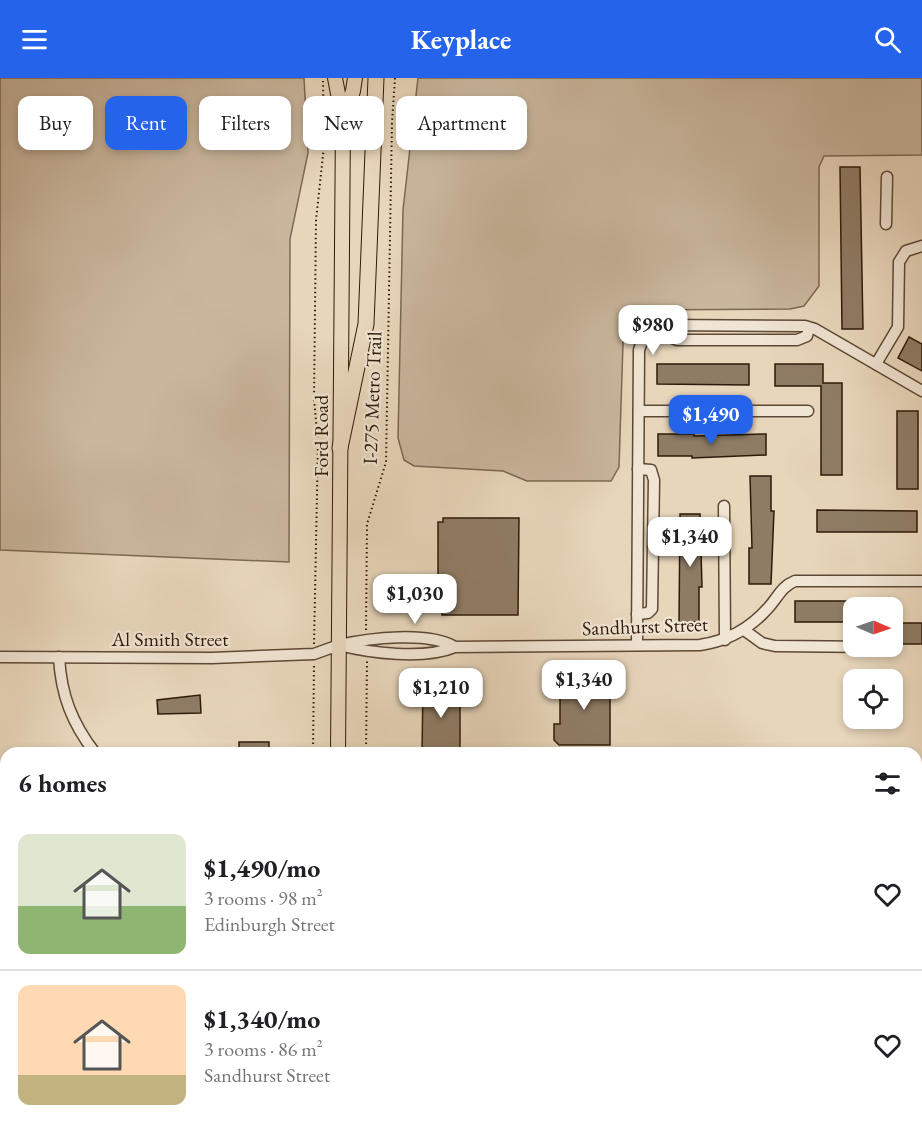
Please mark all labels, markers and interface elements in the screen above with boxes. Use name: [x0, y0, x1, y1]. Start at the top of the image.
text: Keyplace: [411, 22, 511, 57]
icon: menu: [18, 23, 51, 56]
icon: search: [871, 23, 904, 56]
chip: Buy: [18, 96, 93, 150]
chip: Rent: [105, 96, 187, 150]
chip: Filters: [199, 96, 291, 150]
chip: New: [303, 96, 384, 150]
chip: Apartment: [396, 96, 527, 150]
pin: $980: [617, 305, 689, 356]
text: $980: [633, 311, 673, 337]
street label: I-275 Metro Trail: [357, 331, 387, 465]
street label: Ford Road: [308, 394, 334, 477]
pin: $1,490: [662, 395, 760, 446]
text: $1,490: [683, 401, 739, 427]
pin: $1,340: [641, 517, 739, 568]
text: $1,340: [662, 523, 718, 549]
pin: $1,030: [366, 574, 464, 625]
text: $1,030: [387, 580, 443, 606]
north arrow: [843, 597, 903, 657]
map controls: [843, 597, 903, 729]
street label: Sandhurst Street: [581, 611, 709, 641]
street label: Al Smith Street: [111, 626, 229, 652]
pin: $1,340: [535, 660, 633, 711]
text: $1,340: [556, 666, 612, 692]
pin: $1,210: [392, 668, 490, 719]
button: locate: [843, 669, 903, 729]
text: $1,210: [413, 674, 469, 700]
text: 6 homes: [18, 766, 107, 800]
icon: filters: [871, 767, 904, 800]
text: $1,490/mo: [204, 851, 320, 885]
icon: home: [66, 858, 138, 930]
icon: heart: [871, 878, 904, 911]
text: 3 rooms · 98 m²: [204, 885, 323, 911]
text: Edinburgh Street: [204, 911, 335, 937]
text: $1,340/mo: [204, 1002, 320, 1036]
icon: home: [66, 1009, 138, 1081]
icon: heart: [871, 1029, 904, 1062]
text: 3 rooms · 86 m²: [204, 1036, 323, 1062]
text: Sandhurst Street: [204, 1062, 330, 1088]

